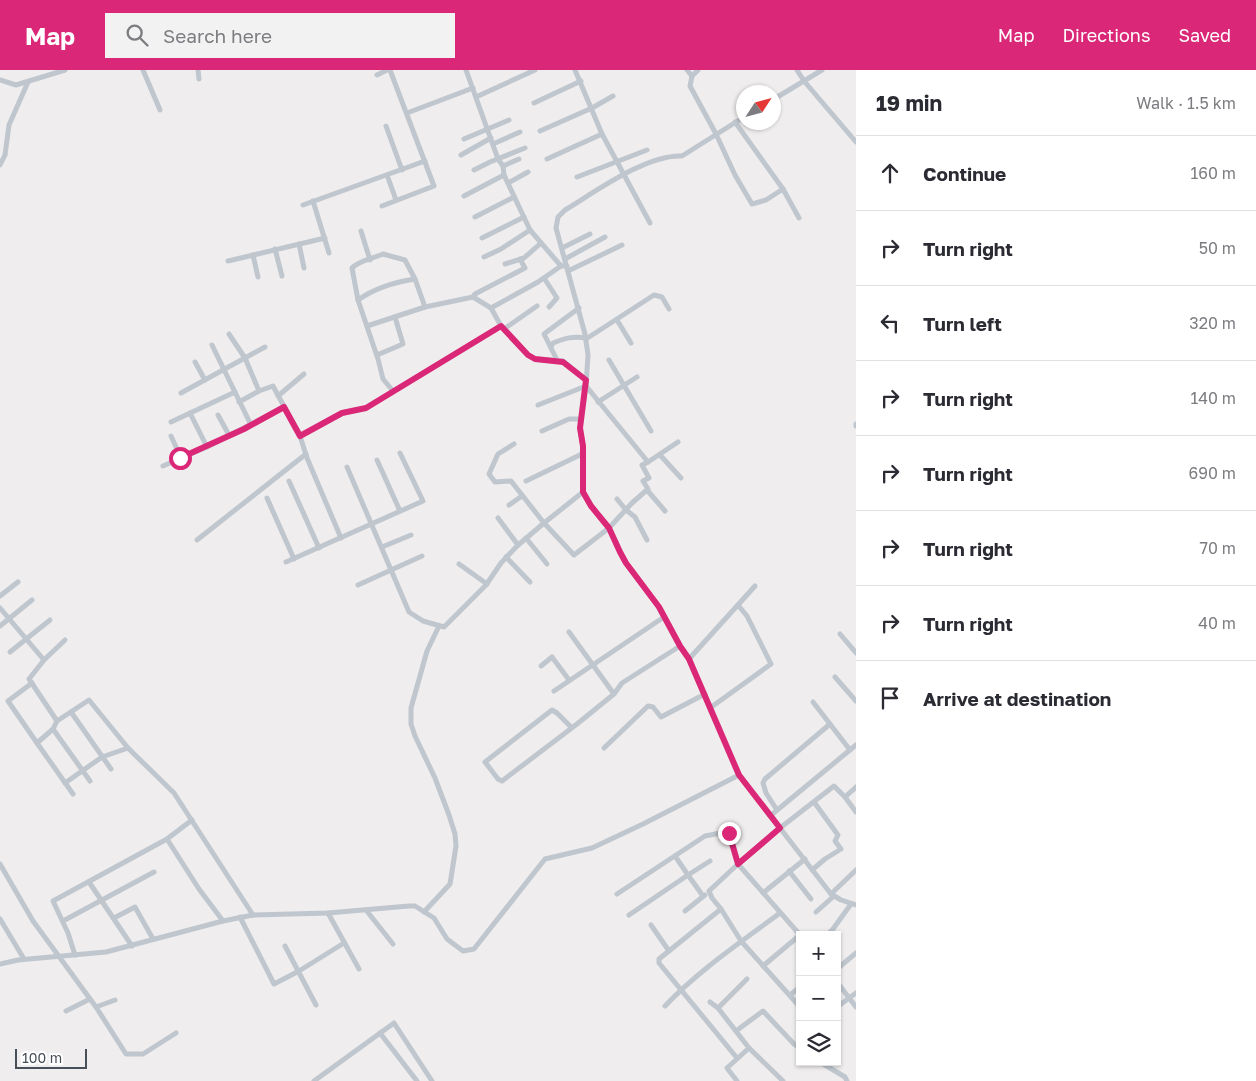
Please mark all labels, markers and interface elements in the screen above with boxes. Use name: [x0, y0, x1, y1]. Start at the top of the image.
search box: [105, 13, 455, 58]
text: Map: [25, 21, 75, 50]
icon: search: [123, 21, 151, 49]
text: Search here: [163, 24, 272, 47]
text: Map: [998, 24, 1034, 46]
text: Directions: [1062, 24, 1150, 46]
text: Saved: [1178, 24, 1231, 46]
north arrow: [736, 85, 781, 130]
text: 19 min: [876, 90, 942, 116]
text: Walk · 1.5 km: [1136, 93, 1236, 113]
icon: ahead: [876, 159, 904, 187]
text: Continue: [923, 162, 1006, 185]
text: 160 m: [1190, 163, 1236, 183]
icon: right: [876, 234, 904, 262]
text: Turn right: [923, 237, 1013, 260]
text: 50 m: [1199, 238, 1236, 258]
icon: left: [876, 309, 904, 337]
text: Turn left: [923, 312, 1002, 335]
text: 320 m: [1189, 313, 1236, 333]
icon: right: [876, 384, 904, 412]
text: Turn right: [923, 387, 1013, 410]
text: 140 m: [1190, 388, 1236, 408]
route start: [169, 447, 192, 470]
icon: right: [876, 459, 904, 487]
text: Turn right: [923, 462, 1013, 485]
text: 690 m: [1189, 463, 1236, 483]
icon: right: [876, 534, 904, 562]
text: Turn right: [923, 537, 1013, 560]
text: 70 m: [1199, 538, 1236, 558]
icon: right: [876, 609, 904, 637]
text: Turn right: [923, 612, 1013, 635]
text: 40 m: [1198, 613, 1236, 633]
icon: arrive: [876, 684, 904, 712]
text: Arrive at destination: [923, 687, 1111, 710]
route end: [718, 822, 741, 845]
map controls: [796, 931, 841, 1066]
button: +: [796, 931, 841, 976]
button: −: [796, 976, 841, 1021]
button: layers: [796, 1021, 841, 1066]
scale bar: [15, 1046, 88, 1069]
text: 100 m: [22, 1049, 62, 1066]

